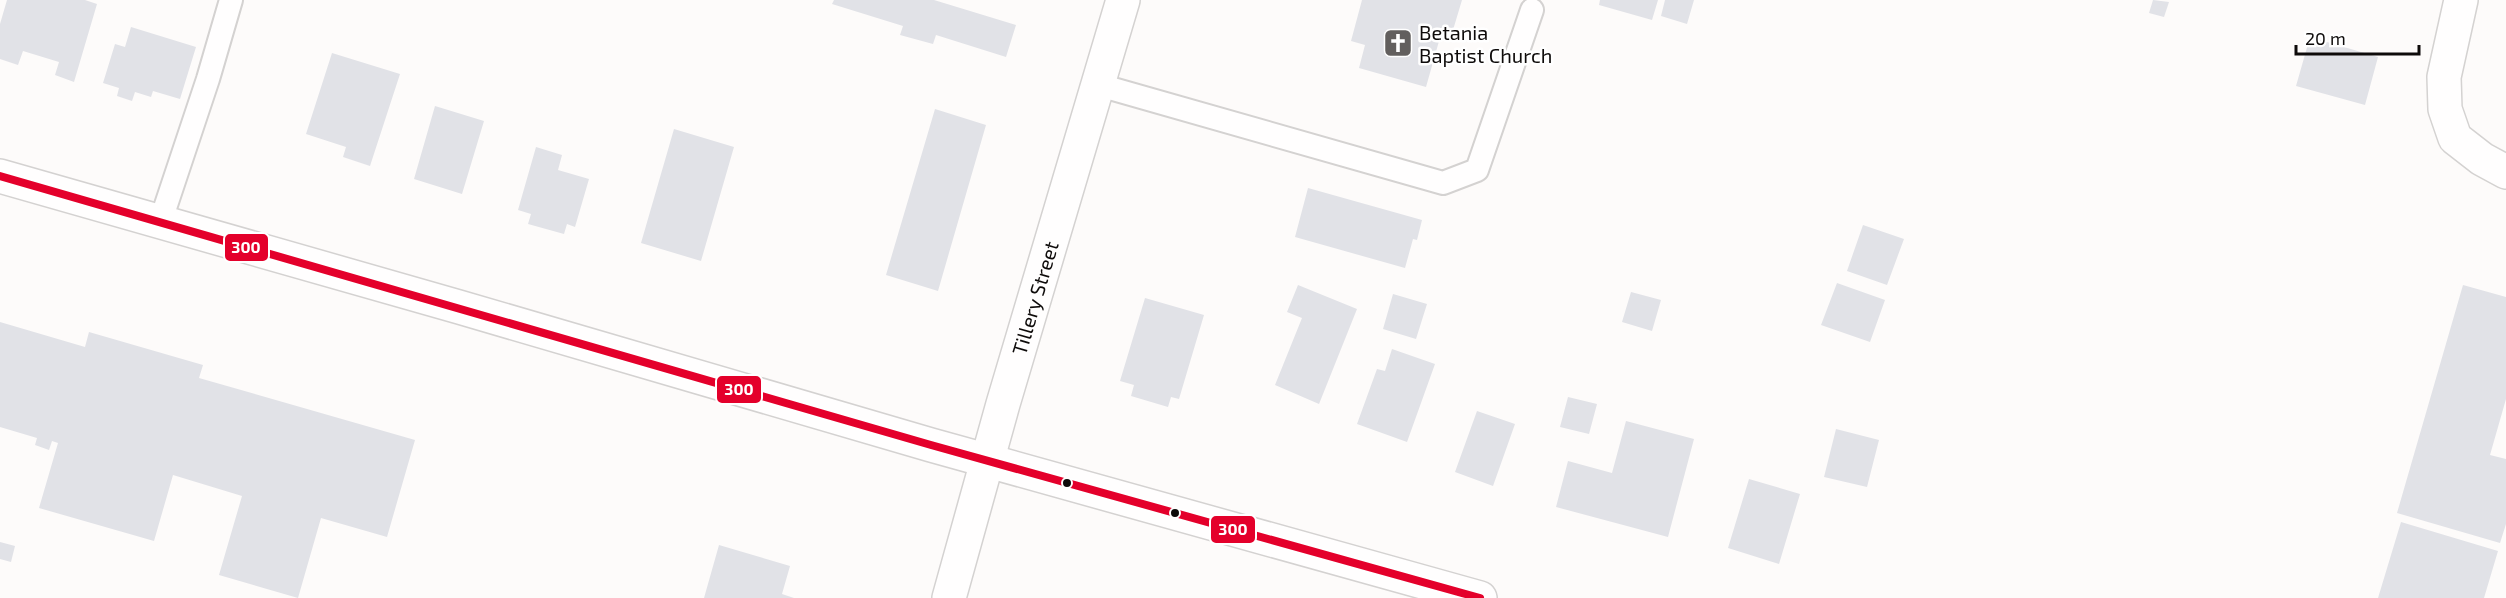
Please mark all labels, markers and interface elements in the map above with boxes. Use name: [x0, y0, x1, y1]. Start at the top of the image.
scale bar: [2296, 18, 2419, 56]
place label: Betania Baptist Church: [1419, 20, 1552, 67]
church icon: Betania Baptist Church: [1382, 27, 1414, 59]
text: 20 m: [2305, 27, 2346, 49]
line badge: 300: [224, 233, 269, 262]
text: 300: [231, 237, 261, 256]
street label: Tillery Street: [1006, 238, 1063, 358]
line badge: 300: [716, 375, 762, 404]
text: 300: [724, 379, 754, 398]
unlabelled marker: [1061, 477, 1073, 489]
unlabelled marker: [1169, 507, 1181, 519]
line badge: 300: [1210, 515, 1256, 544]
text: 300: [1218, 519, 1248, 538]

